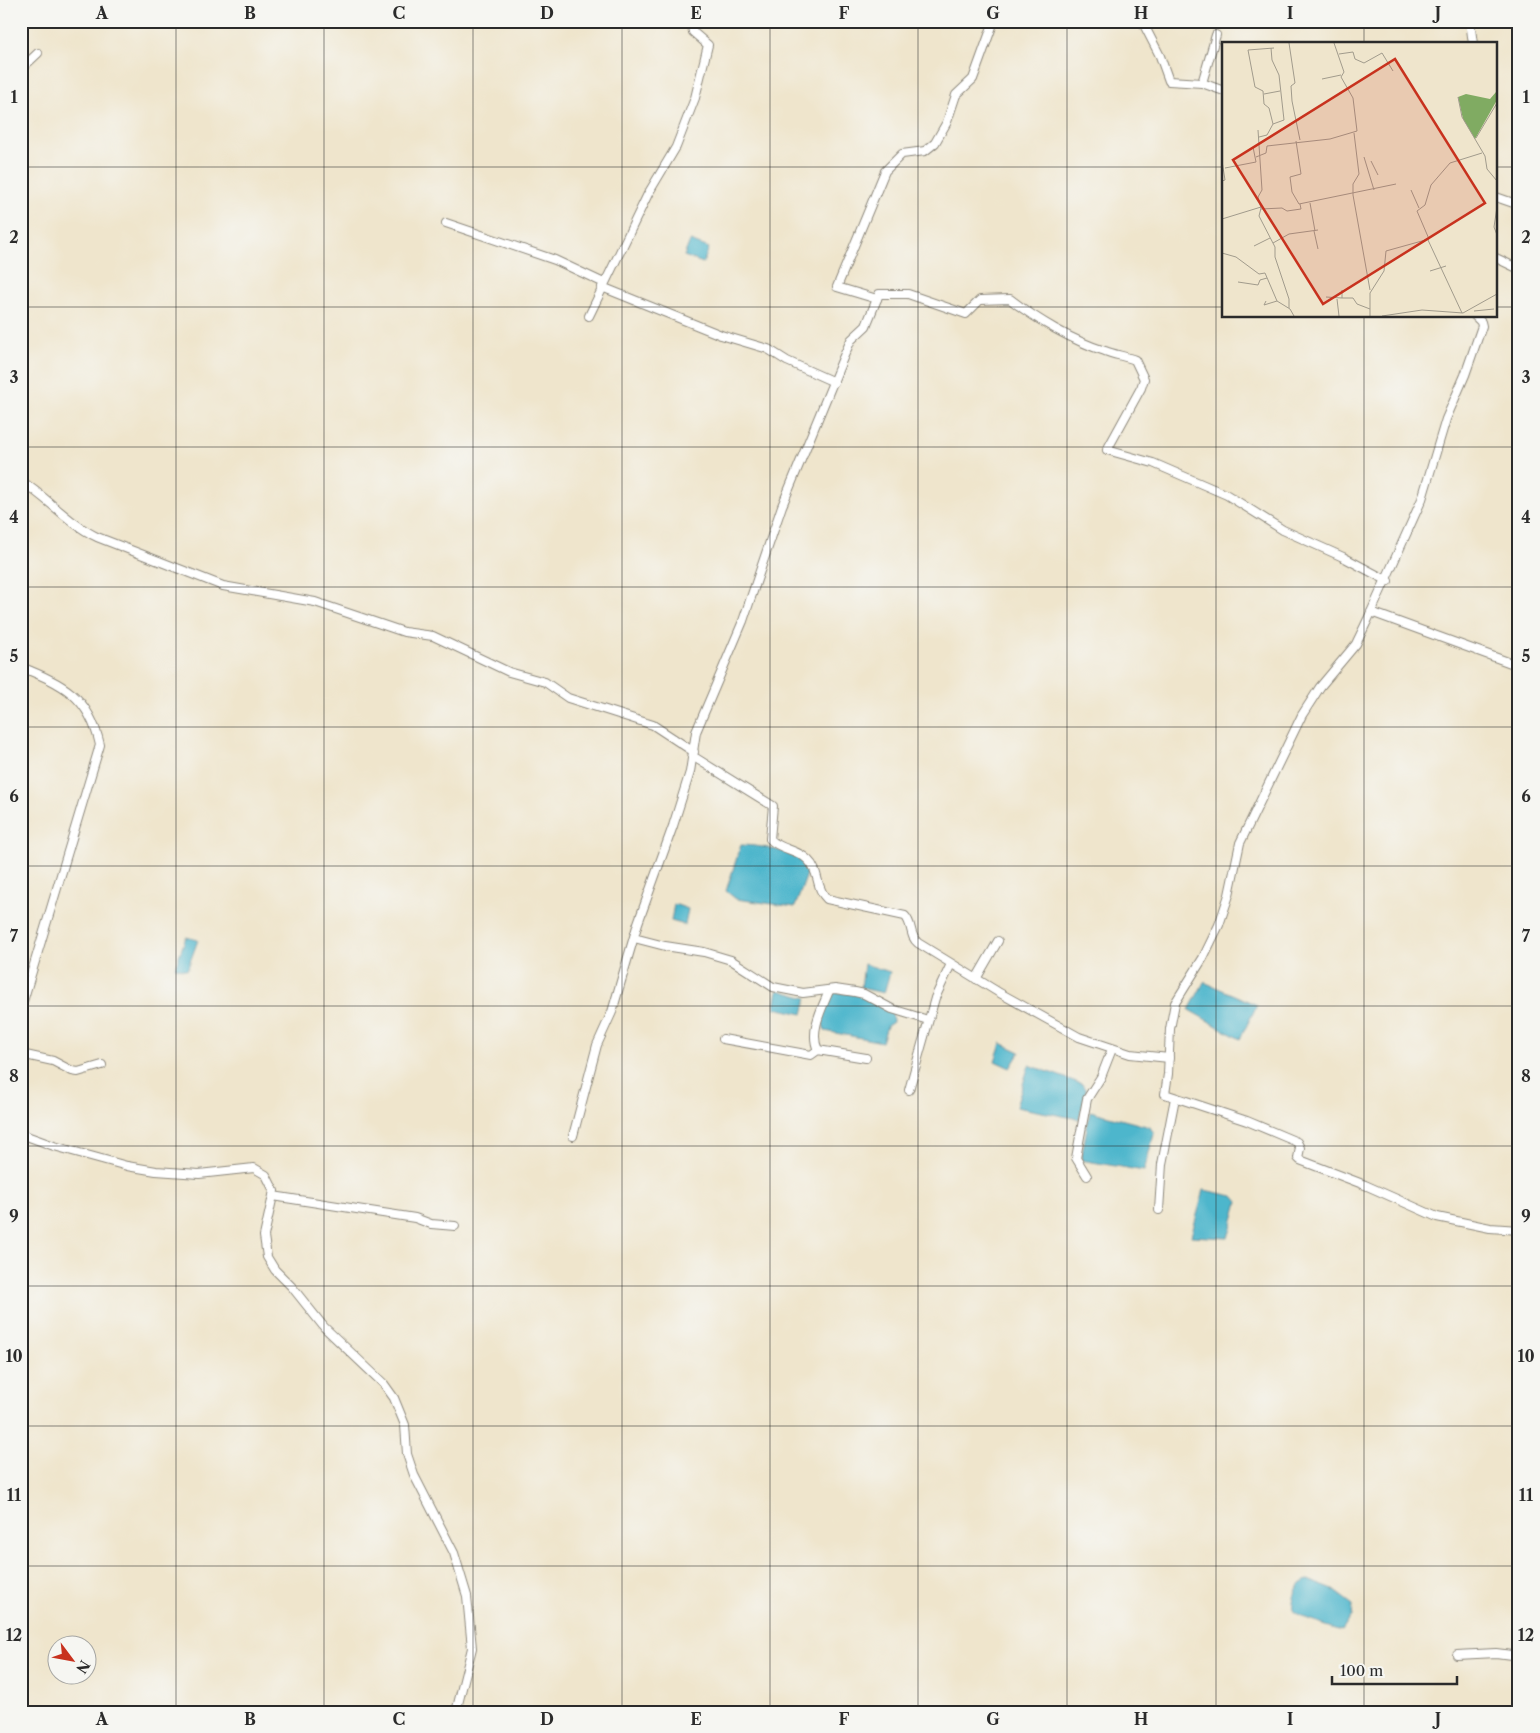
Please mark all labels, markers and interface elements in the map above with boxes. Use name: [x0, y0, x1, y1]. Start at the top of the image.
text: A: [95, 3, 109, 23]
text: B: [244, 3, 256, 23]
text: C: [393, 3, 405, 23]
text: D: [540, 3, 554, 23]
text: E: [690, 3, 702, 23]
text: F: [839, 3, 850, 23]
text: G: [986, 3, 1000, 23]
text: H: [1134, 3, 1148, 23]
text: I: [1287, 3, 1294, 23]
text: J: [1432, 3, 1441, 23]
inset map: [1222, 42, 1498, 318]
text: 1: [10, 87, 18, 107]
text: 1: [1522, 87, 1530, 107]
text: 2: [9, 227, 19, 247]
text: 2: [1521, 227, 1531, 247]
text: 3: [9, 367, 19, 387]
text: 3: [1521, 367, 1531, 387]
text: 4: [9, 507, 19, 527]
text: 4: [1521, 507, 1531, 527]
text: 5: [10, 646, 19, 666]
text: 5: [1522, 646, 1531, 666]
text: 6: [9, 786, 19, 806]
text: 6: [1521, 786, 1531, 806]
text: 7: [10, 926, 19, 946]
text: 7: [1522, 926, 1531, 946]
text: 8: [9, 1066, 19, 1086]
text: 8: [1521, 1066, 1531, 1086]
text: 9: [9, 1206, 19, 1226]
text: 9: [1521, 1206, 1531, 1226]
text: 10: [5, 1346, 23, 1366]
text: 10: [1517, 1346, 1535, 1366]
text: 11: [7, 1485, 22, 1505]
text: 11: [1519, 1485, 1534, 1505]
text: 12: [6, 1625, 22, 1645]
text: 12: [1518, 1625, 1534, 1645]
north arrow: [48, 1636, 98, 1686]
scale bar: [1332, 1653, 1458, 1685]
text: N: [72, 1657, 94, 1677]
text: 100 m: [1340, 1661, 1383, 1680]
text: A: [95, 1709, 109, 1729]
text: B: [244, 1709, 256, 1729]
text: C: [393, 1709, 405, 1729]
text: D: [540, 1709, 554, 1729]
text: E: [690, 1709, 702, 1729]
text: F: [839, 1709, 850, 1729]
text: G: [986, 1709, 1000, 1729]
text: H: [1134, 1709, 1148, 1729]
text: I: [1287, 1709, 1294, 1729]
text: J: [1432, 1709, 1441, 1729]

